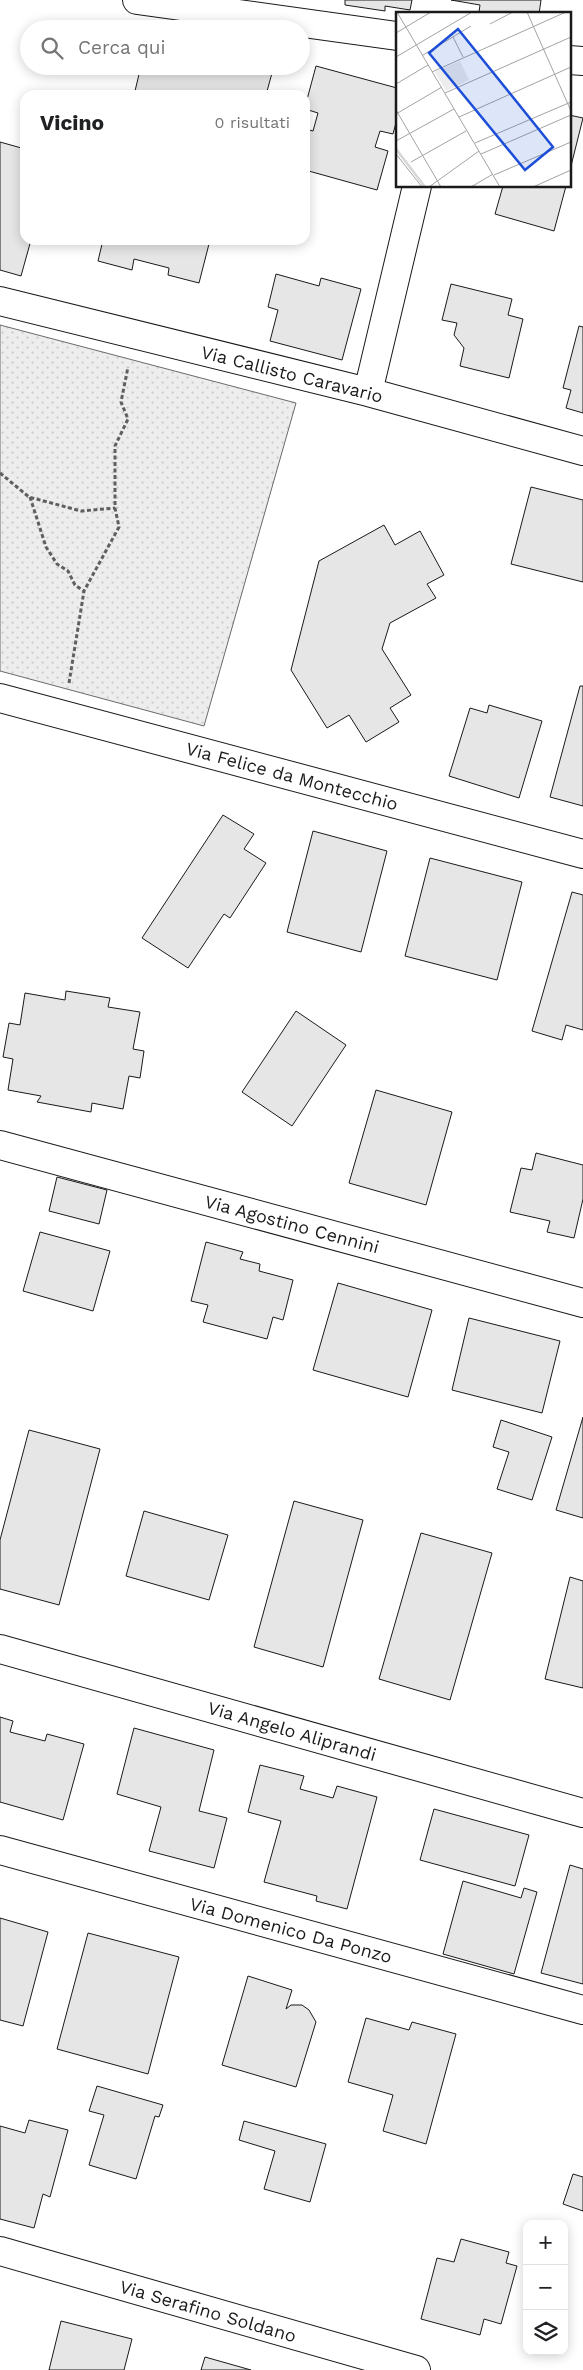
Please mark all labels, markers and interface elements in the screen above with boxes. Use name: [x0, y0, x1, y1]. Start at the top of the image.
inset map: [396, 12, 570, 188]
search box: [20, 20, 310, 75]
icon: search: [38, 34, 66, 62]
text: Cerca qui: [78, 36, 166, 59]
text: Vicino: [40, 110, 104, 135]
text: 0 risultati: [215, 113, 290, 132]
street label: Via Callisto Caravario: [199, 341, 385, 407]
street label: Via Felice da Montecchio: [184, 738, 400, 814]
street label: Via Agostino Cennini: [203, 1191, 381, 1257]
street label: Via Angelo Aliprandi: [205, 1697, 379, 1765]
street label: Via Domenico Da Ponzo: [188, 1893, 394, 1967]
map controls: [523, 2220, 568, 2355]
button: +: [523, 2220, 568, 2265]
button: −: [523, 2265, 568, 2310]
street label: Via Serafino Soldano: [117, 2276, 299, 2346]
button: layers: [523, 2310, 568, 2355]

